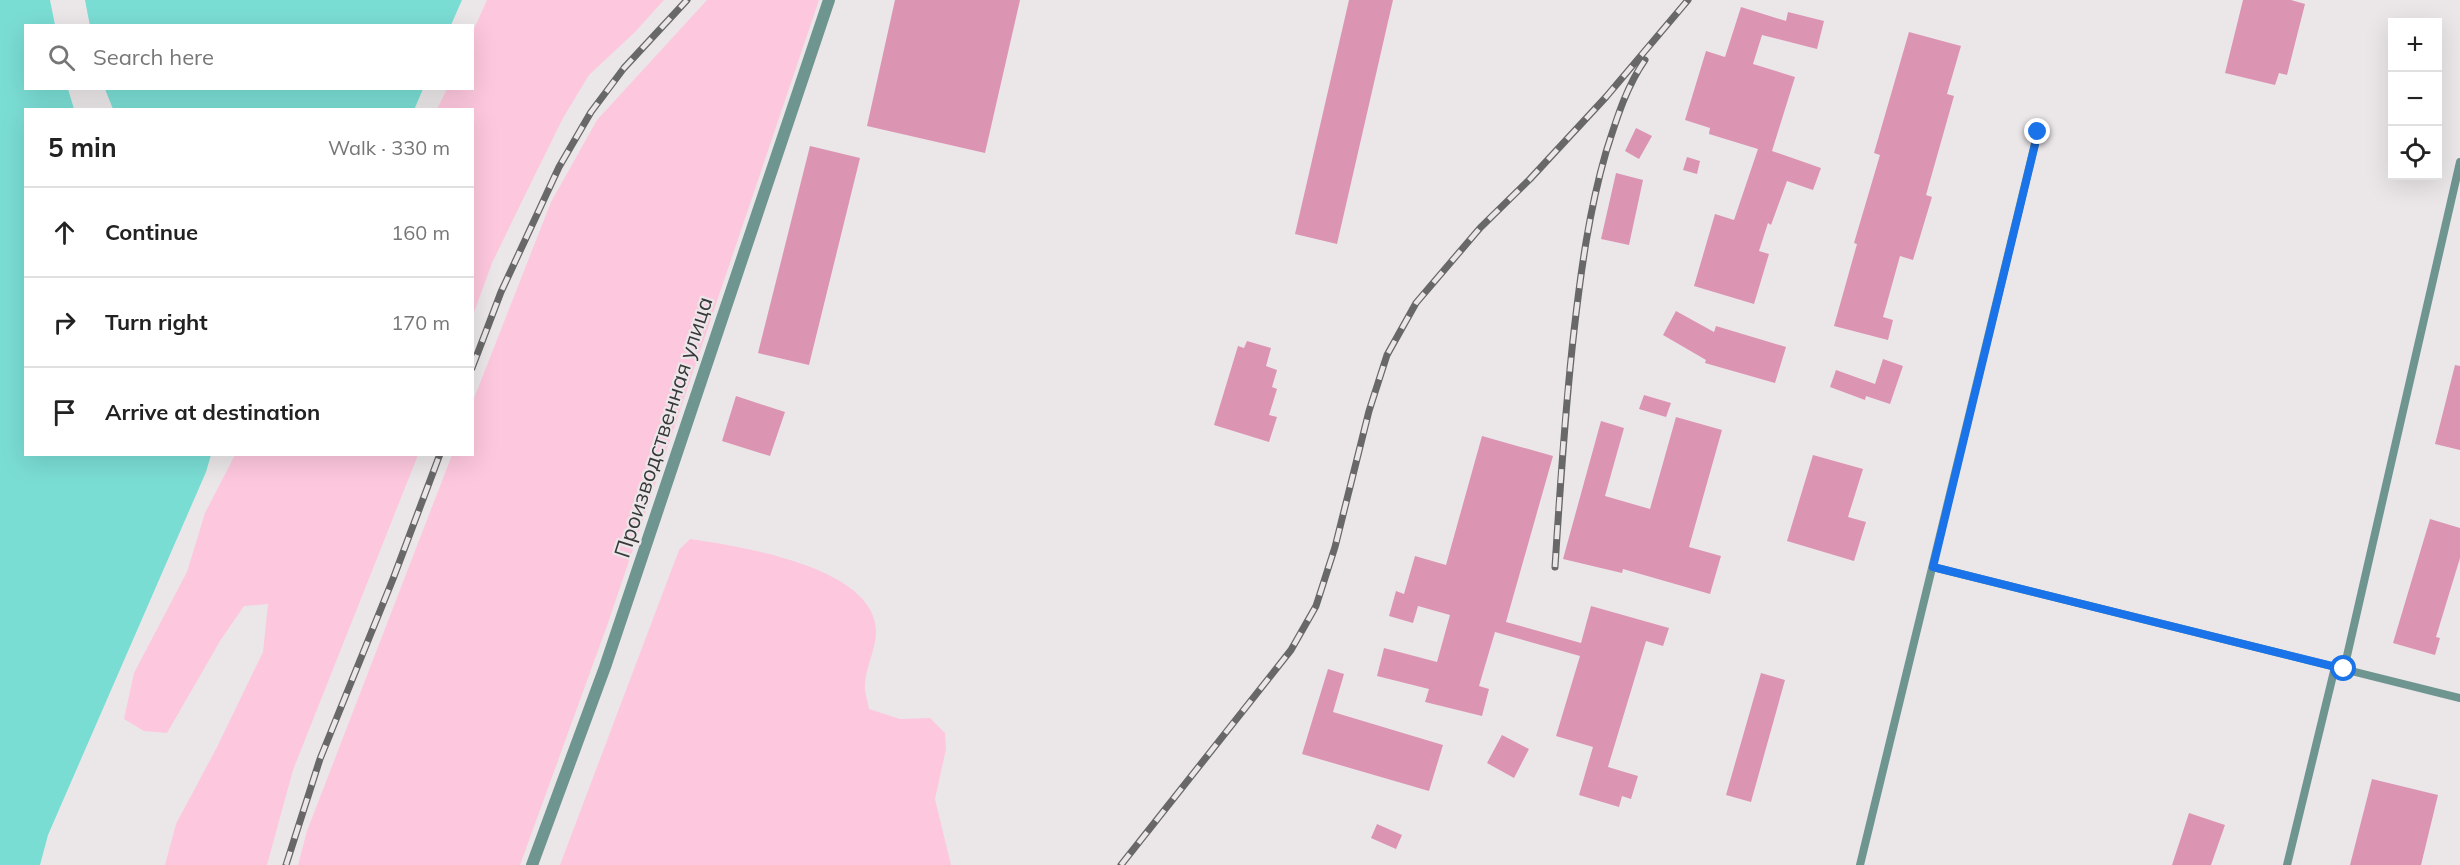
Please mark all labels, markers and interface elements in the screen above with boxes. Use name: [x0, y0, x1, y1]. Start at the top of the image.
map controls: [2388, 18, 2442, 180]
button: +: [2388, 18, 2442, 72]
search box: [24, 24, 474, 90]
icon: search: [45, 41, 78, 74]
text: Search here: [93, 43, 214, 71]
button: −: [2388, 72, 2442, 126]
route end: [2024, 118, 2050, 144]
button: locate: [2388, 126, 2442, 180]
text: 5 min: [48, 131, 117, 164]
text: Walk · 330 m: [328, 135, 450, 160]
icon: ahead: [48, 216, 81, 249]
text: Continue: [105, 218, 198, 246]
text: 160 m: [391, 220, 450, 245]
street label: Производственная улица: [608, 293, 718, 561]
icon: right: [48, 306, 81, 339]
text: Turn right: [105, 308, 208, 336]
text: 170 m: [391, 310, 450, 335]
icon: arrive: [48, 396, 81, 429]
text: Arrive at destination: [105, 398, 320, 426]
route start: [2330, 655, 2356, 681]

